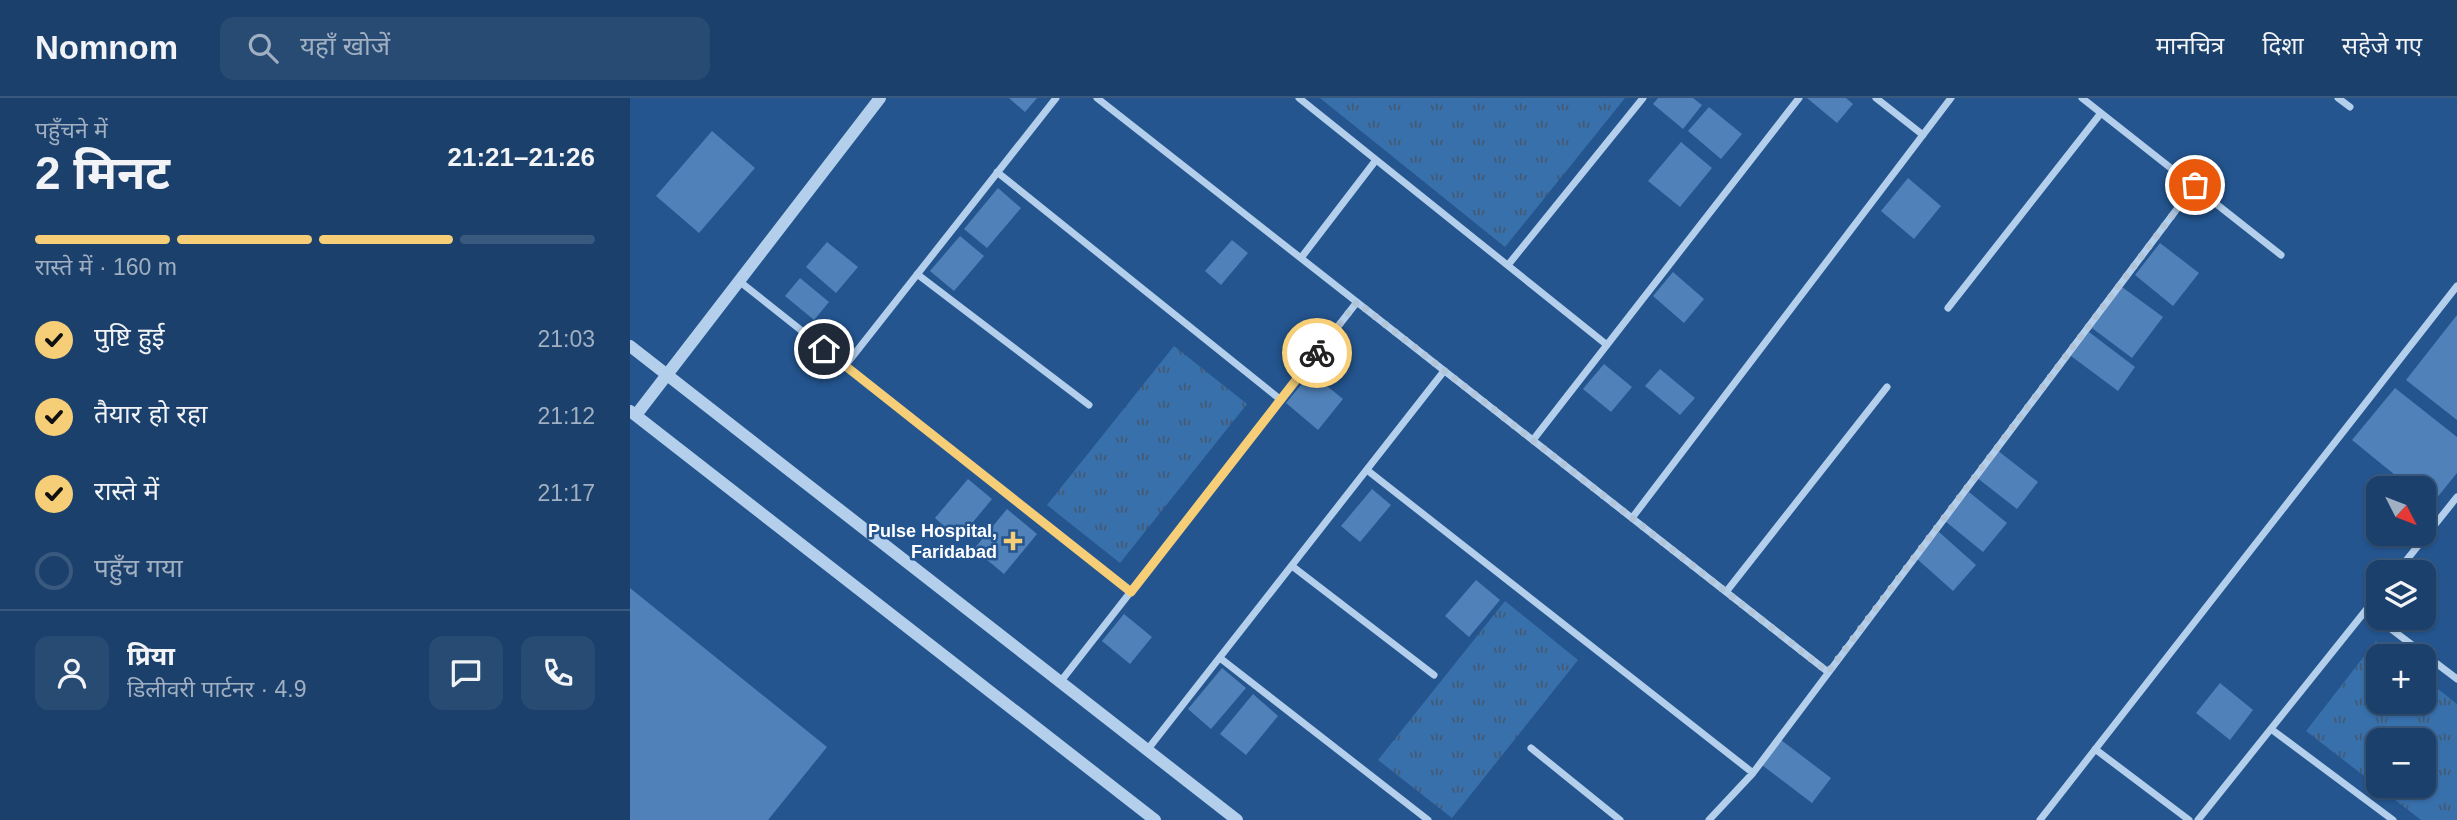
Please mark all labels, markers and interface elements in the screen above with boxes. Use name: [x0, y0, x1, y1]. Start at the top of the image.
search box: [220, 17, 710, 80]
text: Nomnom: [35, 29, 178, 66]
icon: search: [244, 29, 282, 67]
text: यहाँ खोजें: [300, 31, 390, 61]
text: मानचित्र: [2156, 32, 2224, 59]
text: दिशा: [2262, 32, 2304, 59]
text: सहेजे गए: [2342, 32, 2422, 59]
text: पहुँचने में: [35, 117, 108, 143]
text: 21:21–21:26: [448, 142, 595, 172]
text: 2 मिनट: [35, 147, 170, 199]
pin: [2165, 155, 2225, 215]
icon: bag: [2176, 166, 2214, 204]
text: रास्ते में · 160 m: [35, 254, 177, 280]
courier: [1282, 318, 1352, 388]
pin: [794, 319, 854, 379]
icon: check: [35, 321, 73, 359]
text: पुष्टि हुई: [94, 322, 164, 352]
text: 21:03: [537, 326, 595, 352]
icon: home: [805, 330, 843, 368]
icon: bike: [1298, 334, 1336, 372]
icon: check: [35, 398, 73, 436]
text: तैयार हो रहा: [94, 399, 207, 429]
text: 21:12: [537, 403, 595, 429]
icon: check: [35, 475, 73, 513]
text: रास्ते में: [94, 476, 159, 506]
north arrow: [2366, 476, 2436, 546]
map controls: [2366, 476, 2436, 798]
text: 21:17: [537, 480, 595, 506]
place label: Pulse Hospital, Faridabad: [868, 521, 997, 562]
marker: Pulse Hospital, Faridabad: [1003, 531, 1023, 551]
text: पहुँच गया: [94, 553, 183, 583]
button: layers: [2366, 560, 2436, 630]
button: person: [35, 636, 109, 710]
button: chat: [429, 636, 503, 710]
button: phone: [521, 636, 595, 710]
text: प्रिया: [127, 641, 175, 671]
button: +: [2366, 644, 2436, 714]
text: डिलीवरी पार्टनर · 4.9: [127, 676, 307, 702]
button: −: [2366, 728, 2436, 798]

